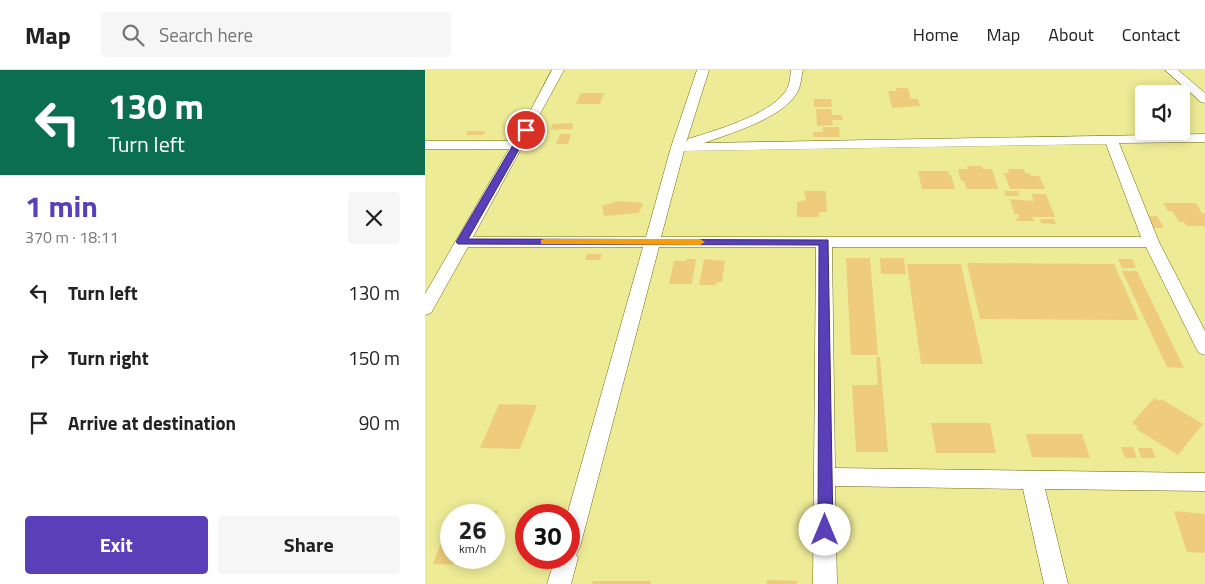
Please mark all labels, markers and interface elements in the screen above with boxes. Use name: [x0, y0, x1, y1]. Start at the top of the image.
search box: [101, 12, 451, 57]
text: Map: [25, 17, 71, 53]
text: Search here: [159, 20, 253, 49]
icon: search: [119, 21, 147, 49]
text: Home: [913, 21, 959, 48]
text: Map: [987, 21, 1020, 48]
text: About: [1048, 21, 1094, 48]
text: Contact: [1122, 21, 1180, 48]
text: 130 m: [108, 79, 204, 133]
map controls: [1135, 85, 1190, 140]
button: sound: [1135, 85, 1190, 140]
icon: left: [25, 90, 90, 155]
pin: [505, 109, 547, 151]
icon: arrive: [512, 116, 540, 144]
text: Turn left: [108, 127, 185, 161]
text: 1 min: [25, 183, 98, 229]
button: close: [348, 192, 400, 244]
text: 370 m · 18:11: [25, 225, 119, 249]
text: Turn left: [68, 278, 138, 307]
text: 130 m: [348, 278, 400, 307]
icon: left: [25, 279, 53, 307]
text: Turn right: [68, 343, 149, 372]
text: 150 m: [348, 343, 400, 372]
icon: right: [25, 344, 53, 372]
text: Arrive at destination: [68, 408, 236, 437]
text: 90 m: [359, 408, 400, 437]
icon: arrive: [25, 409, 53, 437]
position arrow: [798, 503, 850, 555]
speed limit sign: 30: [515, 504, 580, 569]
text: 26: [458, 511, 487, 549]
button: Exit: [25, 516, 208, 574]
button: Share: [218, 516, 400, 574]
text: km/h: [459, 539, 486, 558]

